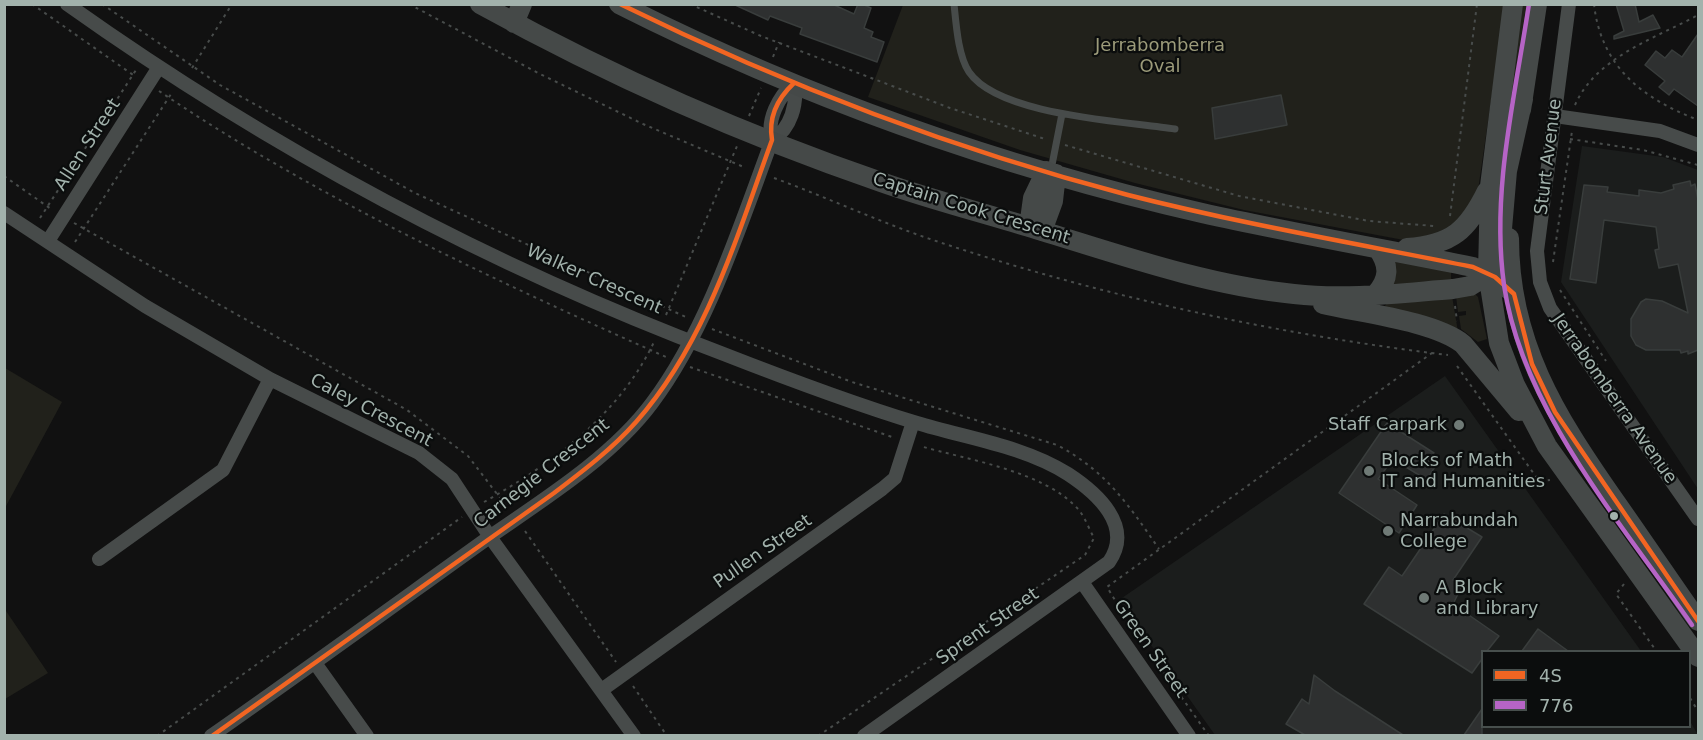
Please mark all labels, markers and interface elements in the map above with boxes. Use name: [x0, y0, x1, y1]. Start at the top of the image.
park label: Jerrabomberra Oval: [1095, 35, 1225, 78]
street label: Allen Street: [50, 95, 126, 195]
street label: Sturt Avenue: [1531, 98, 1567, 216]
street label: Captain Cook Crescent: [870, 169, 1072, 249]
street label: Walker Crescent: [523, 240, 665, 320]
street label: Jerrabomberra Avenue: [1547, 310, 1681, 488]
street label: Caley Crescent: [306, 370, 436, 452]
street label: Carnegie Crescent: [470, 414, 614, 534]
place label: Staff Carpark: [1328, 414, 1447, 436]
marker: Staff Carpark: [1452, 418, 1466, 432]
place label: Blocks of Math IT and Humanities: [1381, 450, 1545, 492]
marker: Blocks of Math IT and Humanities: [1362, 464, 1376, 478]
street label: Pullen Street: [710, 510, 816, 594]
place label: Narrabundah College: [1400, 510, 1518, 552]
unlabelled marker: [1608, 510, 1620, 522]
marker: Narrabundah College: [1381, 524, 1395, 538]
place label: A Block and Library: [1436, 577, 1539, 620]
street label: Sprent Street: [933, 584, 1043, 670]
marker: A Block and Library: [1417, 591, 1431, 605]
street label: Green Street: [1108, 596, 1192, 702]
legend: [1481, 650, 1691, 728]
text: 4S: [1539, 665, 1562, 686]
text: 776: [1539, 695, 1573, 716]

